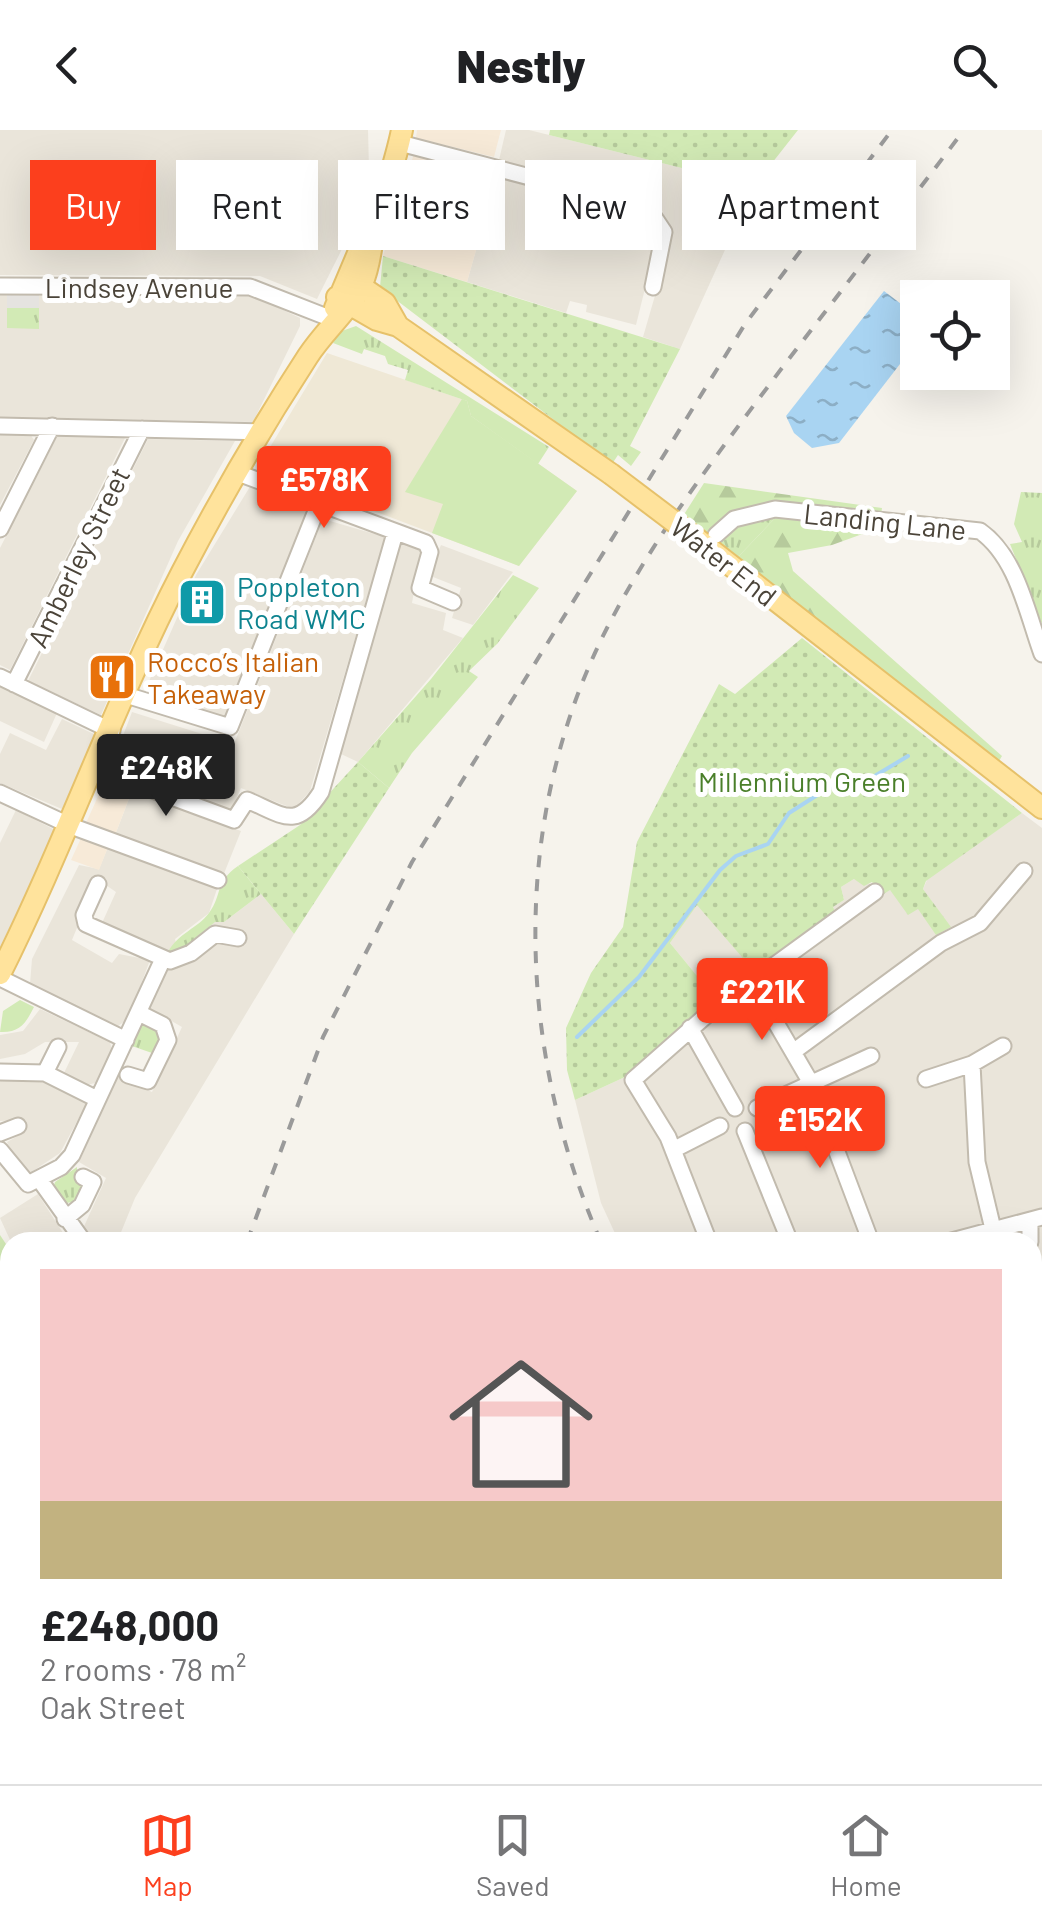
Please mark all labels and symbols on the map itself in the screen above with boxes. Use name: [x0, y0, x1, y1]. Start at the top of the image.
street label: Lindsey Avenue: [45, 270, 233, 304]
pin: £578K: [254, 446, 394, 531]
street label: Amberley Street: [20, 461, 136, 653]
street label: Landing Lane: [802, 496, 968, 546]
street label: Water End: [664, 509, 784, 613]
place label: Poppleton Road WMC: [237, 569, 366, 635]
building icon: Poppleton Road WMC: [176, 576, 228, 628]
place label: Rocco’s Italian Takeaway: [147, 644, 319, 710]
restaurant icon: Rocco’s Italian Takeaway: [86, 651, 138, 703]
pin: £248K: [96, 734, 236, 819]
park label: Millennium Green: [698, 764, 906, 798]
pin: £221K: [692, 958, 832, 1043]
pin: £152K: [750, 1086, 890, 1171]

